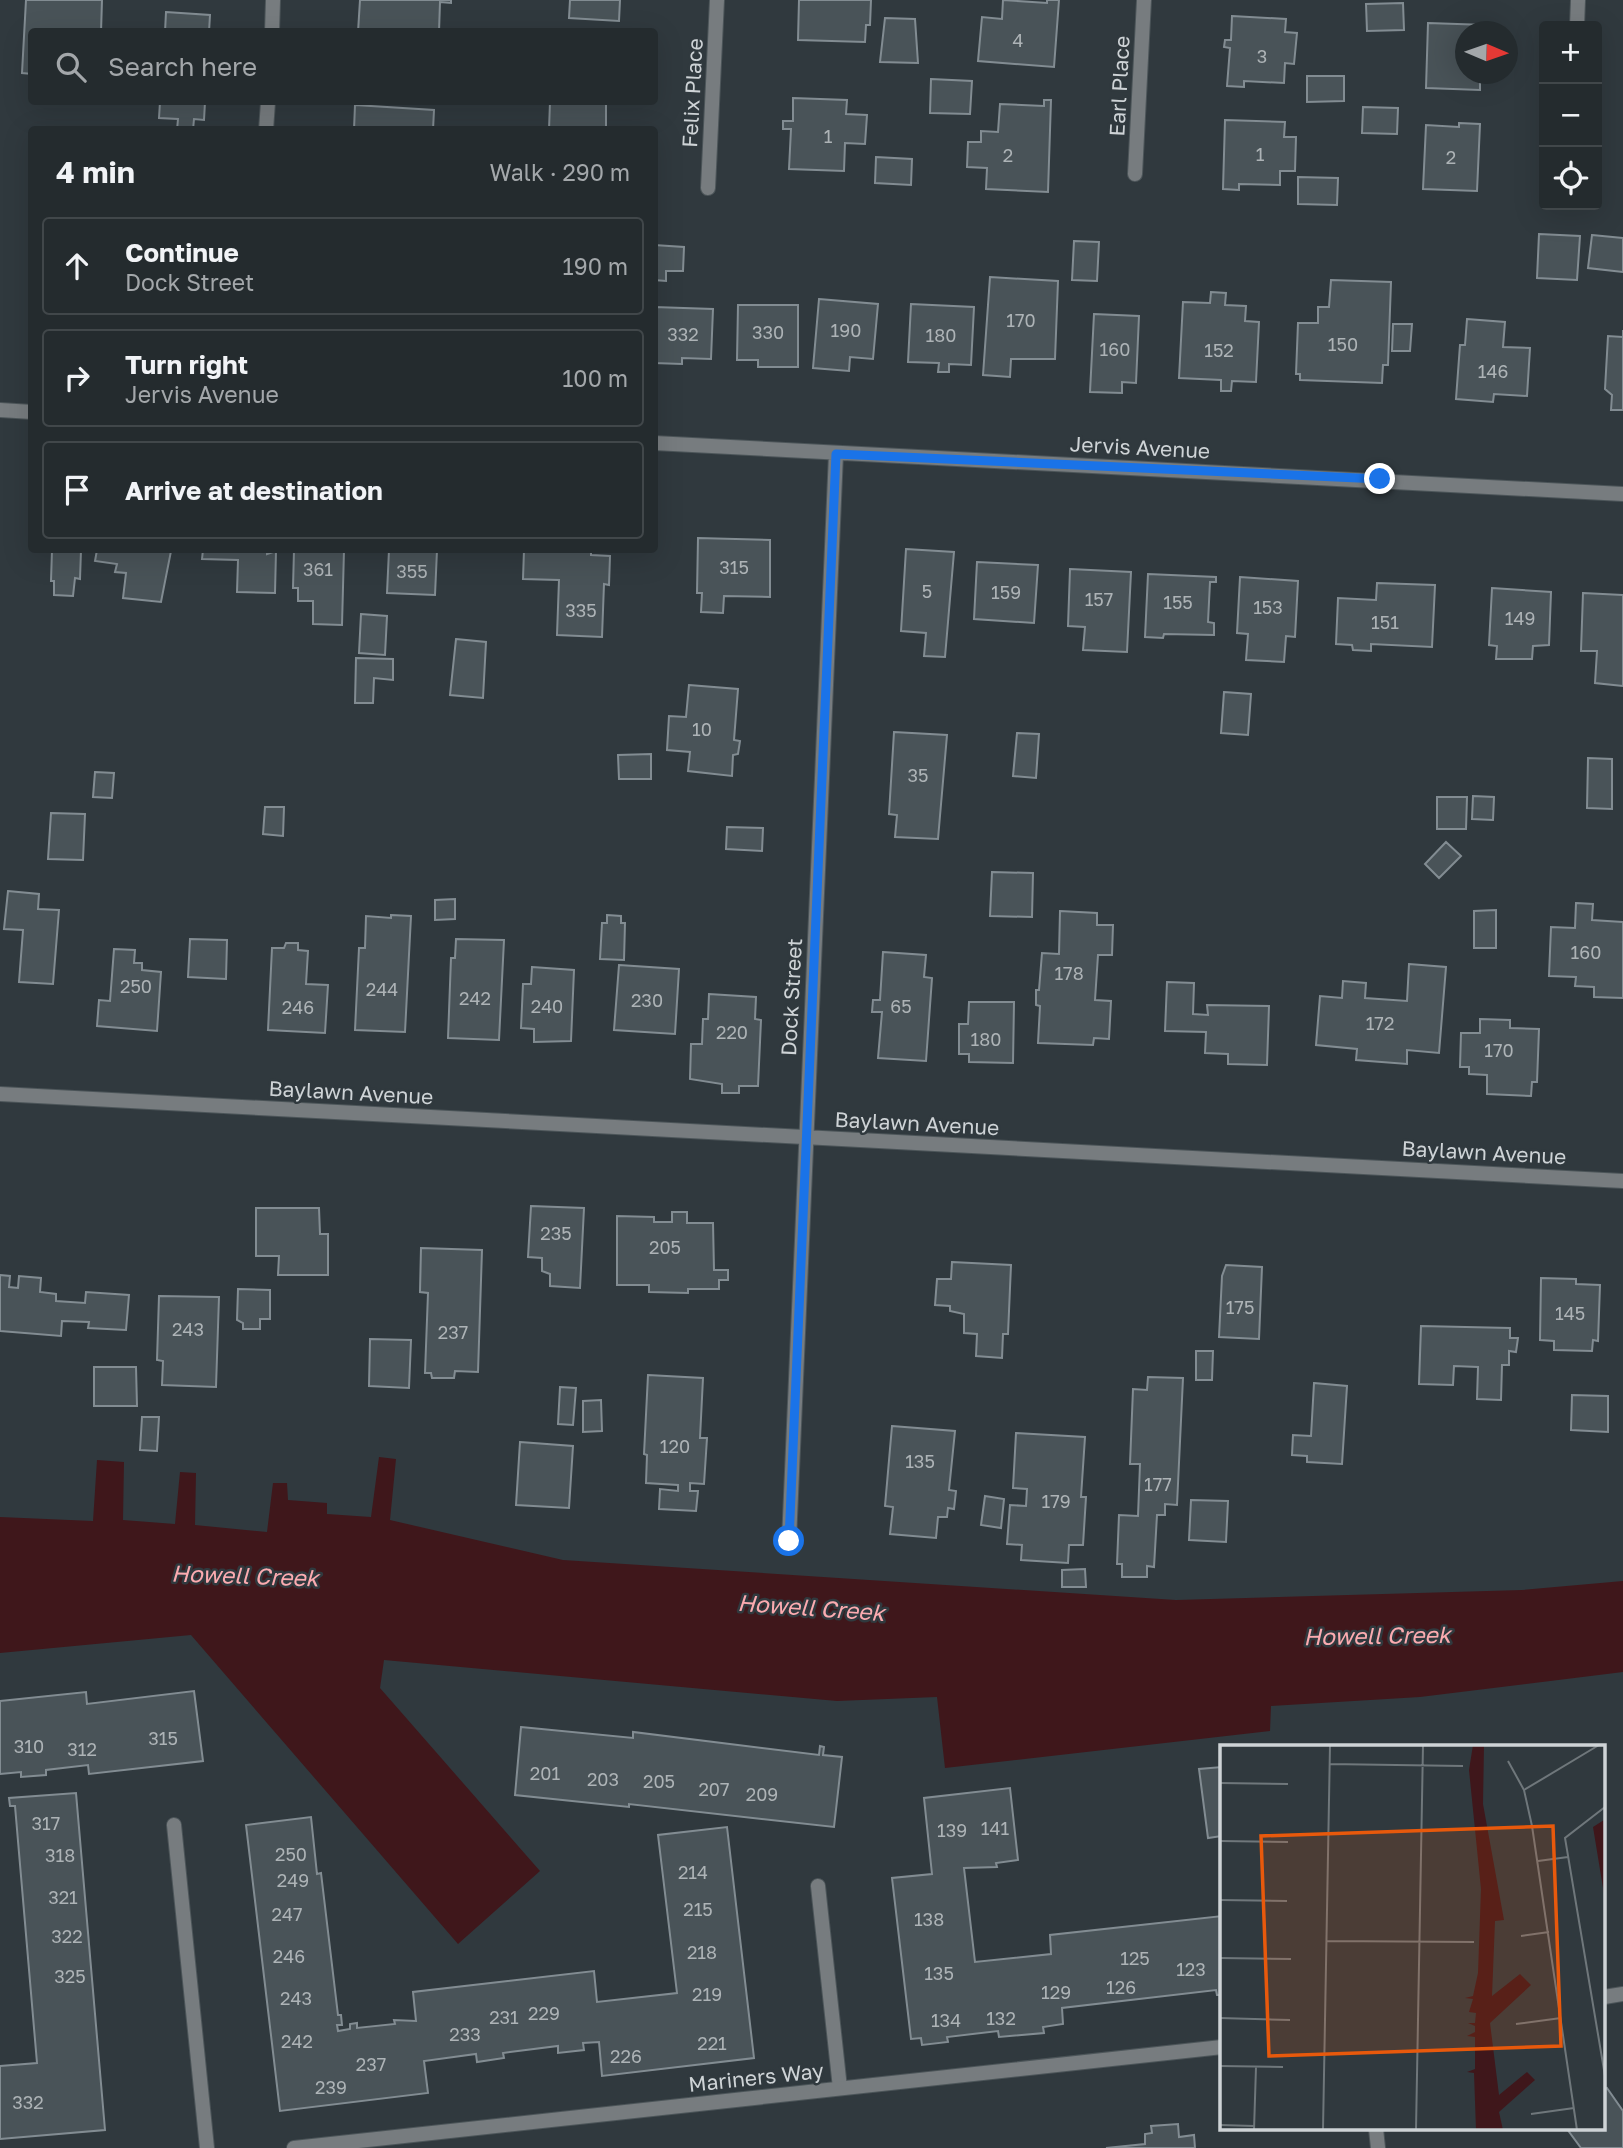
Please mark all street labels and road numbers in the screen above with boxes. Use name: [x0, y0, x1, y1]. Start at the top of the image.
street label: Earl Place: [1103, 35, 1135, 137]
street label: Felix Place: [676, 38, 708, 148]
street label: Jervis Avenue: [1069, 430, 1211, 464]
street label: Dock Street: [775, 937, 807, 1057]
street label: Baylawn Avenue: [268, 1075, 434, 1109]
street label: Baylawn Avenue: [834, 1106, 1000, 1140]
street label: Baylawn Avenue: [1401, 1135, 1567, 1169]
street label: Mariners Way: [687, 2057, 825, 2097]

